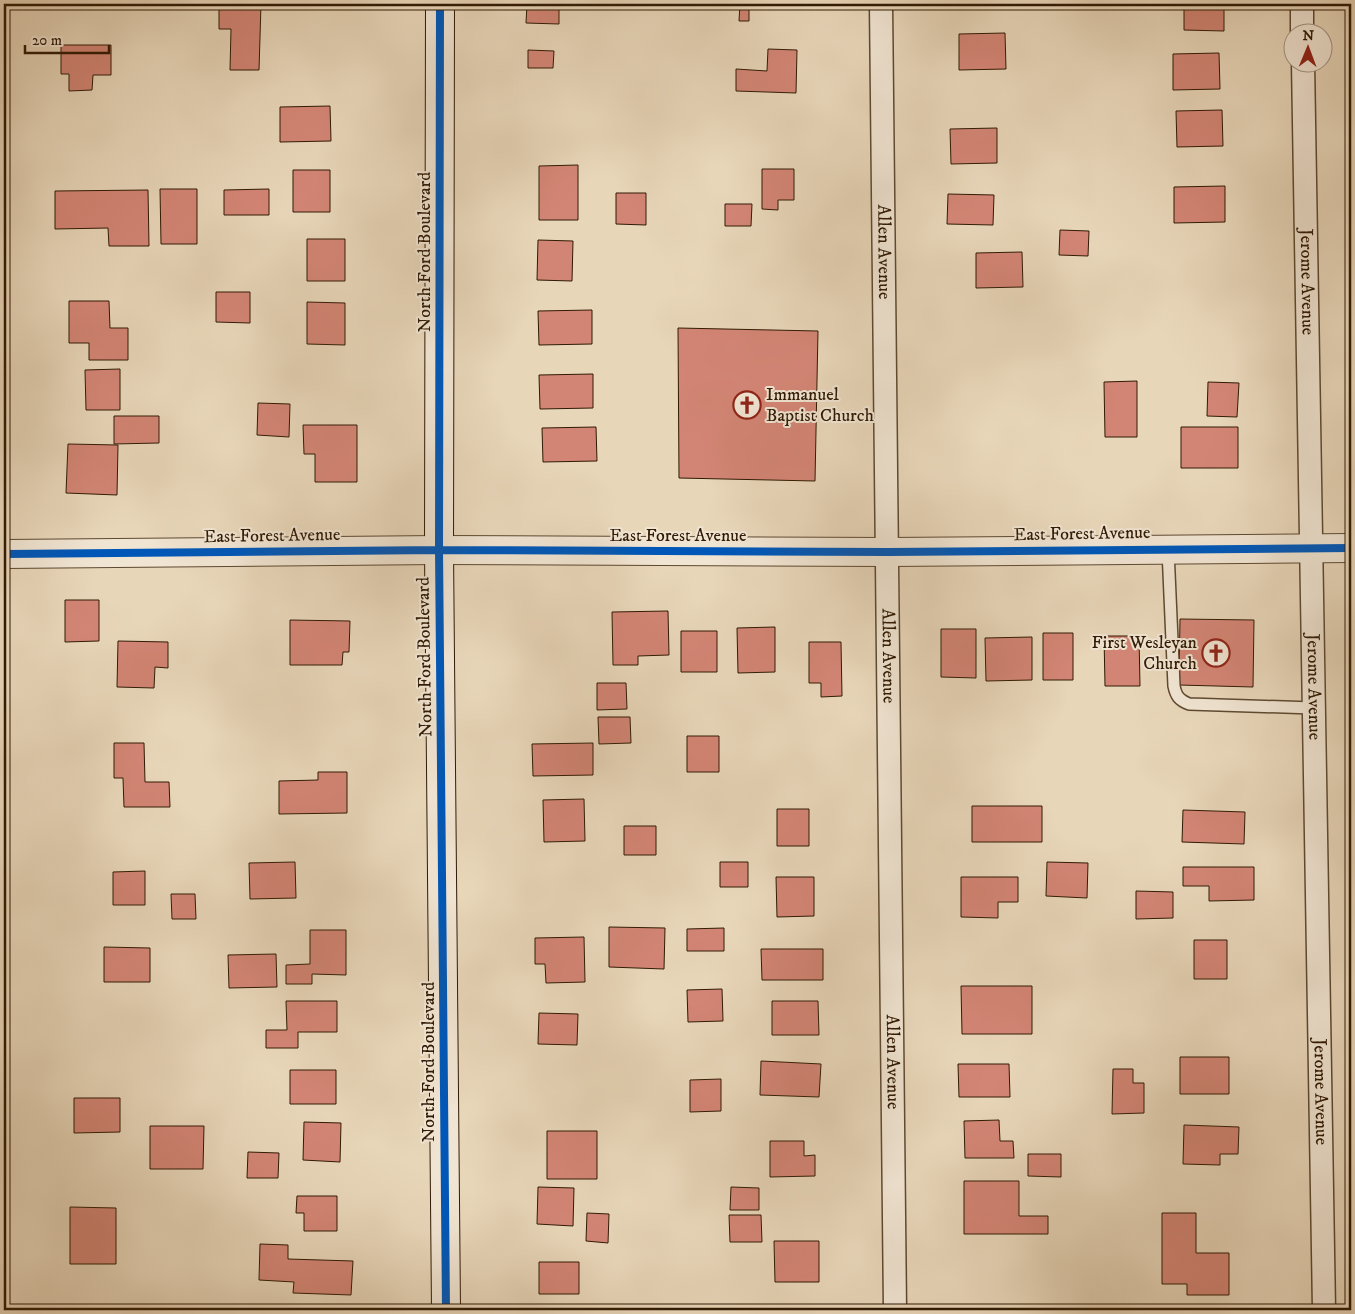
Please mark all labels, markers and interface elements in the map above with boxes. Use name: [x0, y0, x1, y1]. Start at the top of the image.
scale bar: [25, 22, 109, 54]
north arrow: [1282, 22, 1332, 72]
text: N: [1302, 27, 1315, 45]
text: 20 m: [32, 31, 62, 50]
street label: North Ford Boulevard: [414, 172, 436, 332]
street label: Allen Avenue: [872, 204, 895, 300]
street label: Jerome Avenue: [1295, 227, 1319, 335]
place label: Immanuel Baptist Church: [766, 384, 874, 427]
church icon: Immanuel Baptist Church: [732, 390, 762, 420]
street label: East Forest Avenue: [1013, 522, 1151, 546]
street label: East Forest Avenue: [203, 524, 341, 548]
street label: East Forest Avenue: [610, 525, 746, 547]
street label: North Ford Boulevard: [413, 577, 437, 737]
street label: Allen Avenue: [876, 608, 899, 704]
street label: Jerome Avenue: [1302, 631, 1325, 740]
place label: First Wesleyan Church: [1092, 632, 1198, 675]
church icon: First Wesleyan Church: [1201, 638, 1231, 668]
street label: North Ford Boulevard: [418, 982, 440, 1142]
street label: Allen Avenue: [881, 1014, 904, 1110]
street label: Jerome Avenue: [1308, 1036, 1332, 1145]

